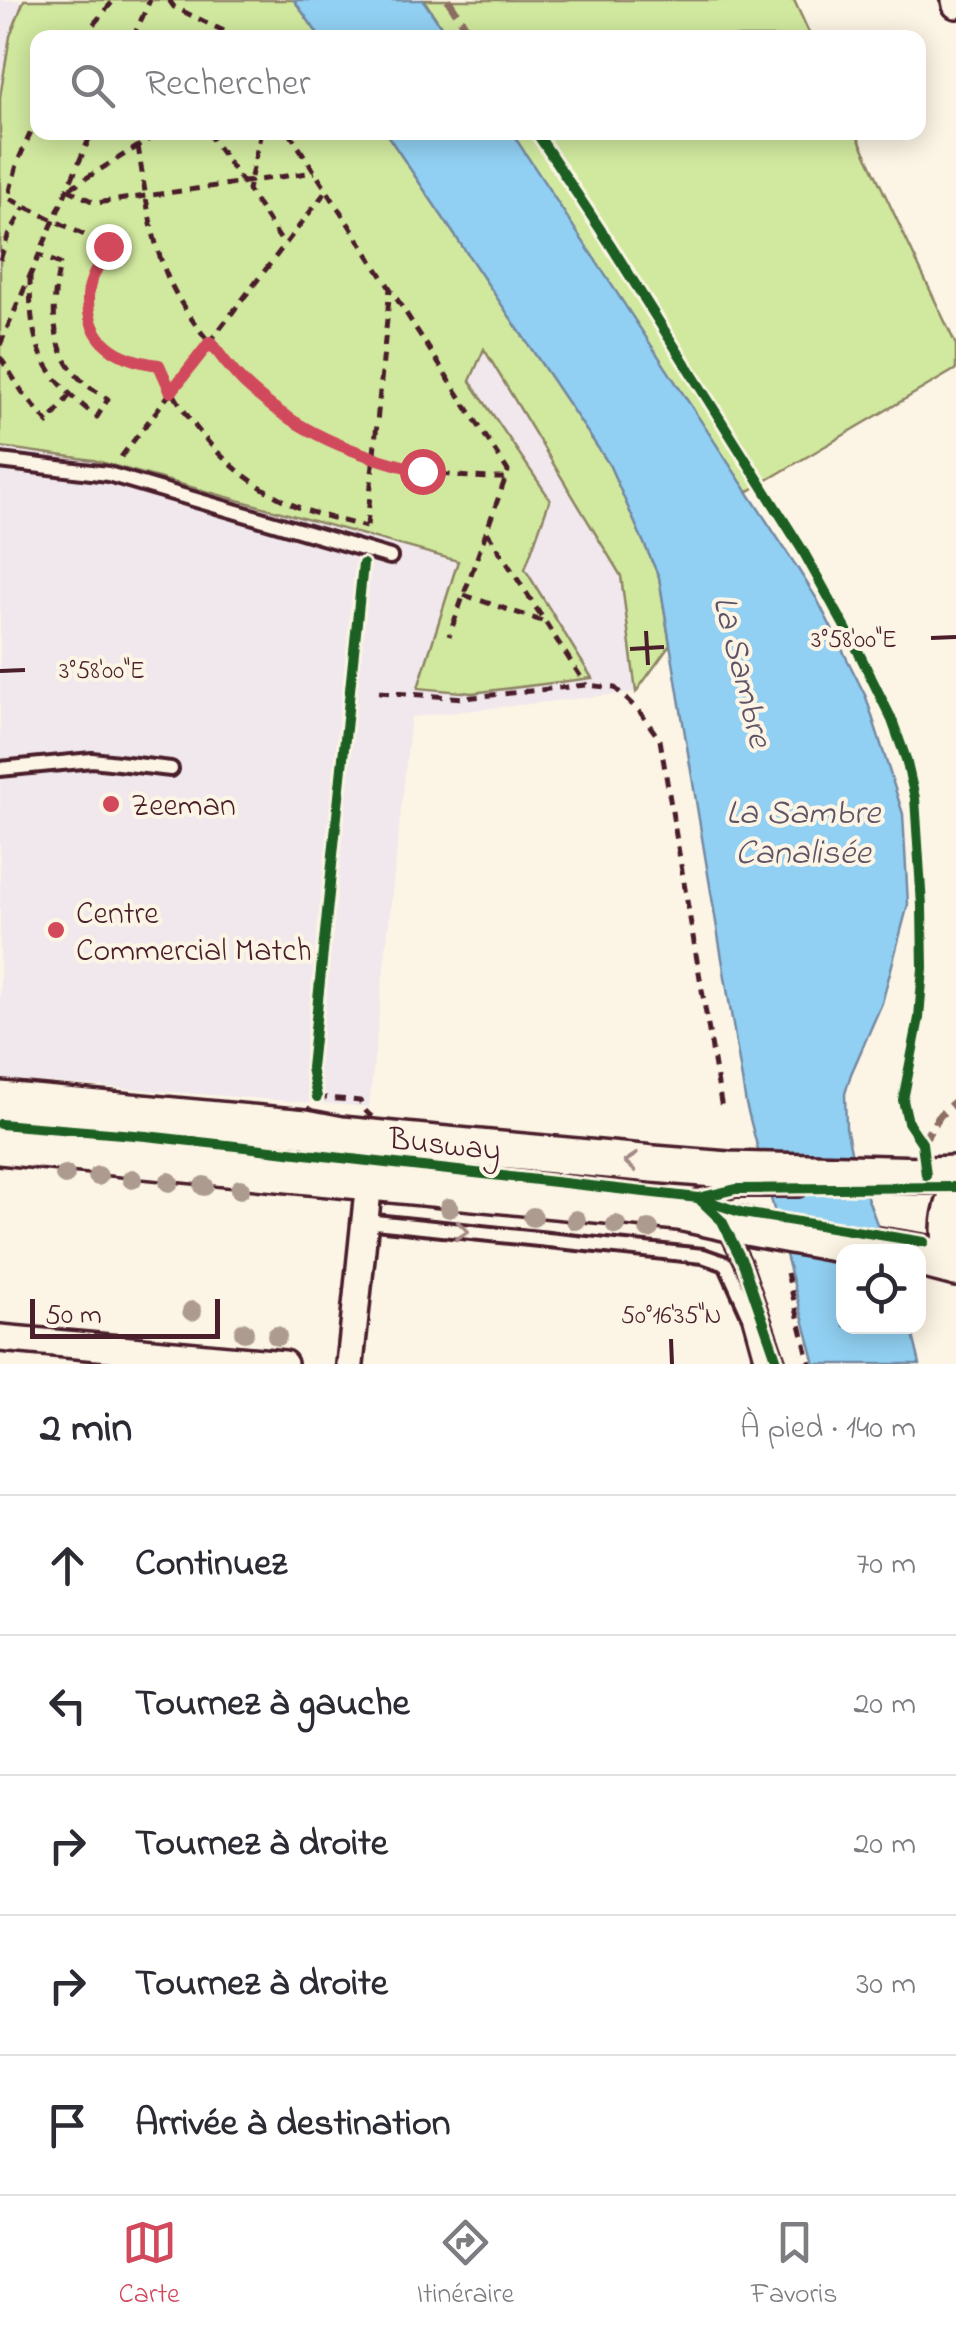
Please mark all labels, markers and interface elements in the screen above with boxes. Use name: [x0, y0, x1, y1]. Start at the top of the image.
search box: [30, 30, 926, 140]
text: Rechercher: [145, 57, 311, 113]
icon: search: [65, 58, 120, 113]
route end: [86, 224, 132, 270]
route start: [400, 449, 446, 495]
water label: La Sambre: [697, 591, 784, 754]
text: 3°58'00"E: [811, 623, 897, 659]
text: 3°58'00"E: [59, 654, 145, 690]
place label: Zeeman: [131, 784, 236, 831]
water label: La Sambre Canalisée: [726, 789, 881, 880]
marker: Zeeman: [100, 793, 122, 815]
place label: Centre Commercial Match: [76, 892, 312, 976]
marker: Centre Commercial Match: [45, 919, 67, 941]
street label: Busway: [385, 1117, 503, 1176]
one-way arrow: [622, 1152, 638, 1174]
one-way arrow: [454, 1220, 470, 1241]
map controls: [836, 1244, 926, 1334]
button: locate: [836, 1244, 926, 1334]
scale bar: [30, 1294, 220, 1338]
text: 50 m: [45, 1296, 102, 1337]
text: 50°16'35"N: [621, 1299, 721, 1335]
text: 2 min: [40, 1399, 132, 1460]
text: À pied · 140 m: [740, 1406, 916, 1453]
text: Continuez: [135, 1537, 287, 1593]
icon: ahead: [40, 1538, 95, 1593]
text: 70 m: [856, 1542, 916, 1589]
text: Tournez à gauche: [135, 1677, 410, 1733]
icon: left: [40, 1678, 95, 1733]
text: 20 m: [853, 1682, 916, 1729]
text: Tournez à droite: [135, 1817, 388, 1873]
icon: right: [40, 1818, 95, 1873]
text: 20 m: [853, 1822, 916, 1869]
text: Tournez à droite: [135, 1957, 388, 2013]
icon: right: [40, 1958, 95, 2013]
text: 30 m: [856, 1962, 916, 2009]
text: Arrivée à destination: [135, 2097, 450, 2153]
icon: arrive: [40, 2098, 95, 2153]
tab: Carte: [118, 2215, 180, 2316]
tab: Itinéraire: [417, 2215, 514, 2316]
tab: Favoris: [751, 2215, 838, 2316]

